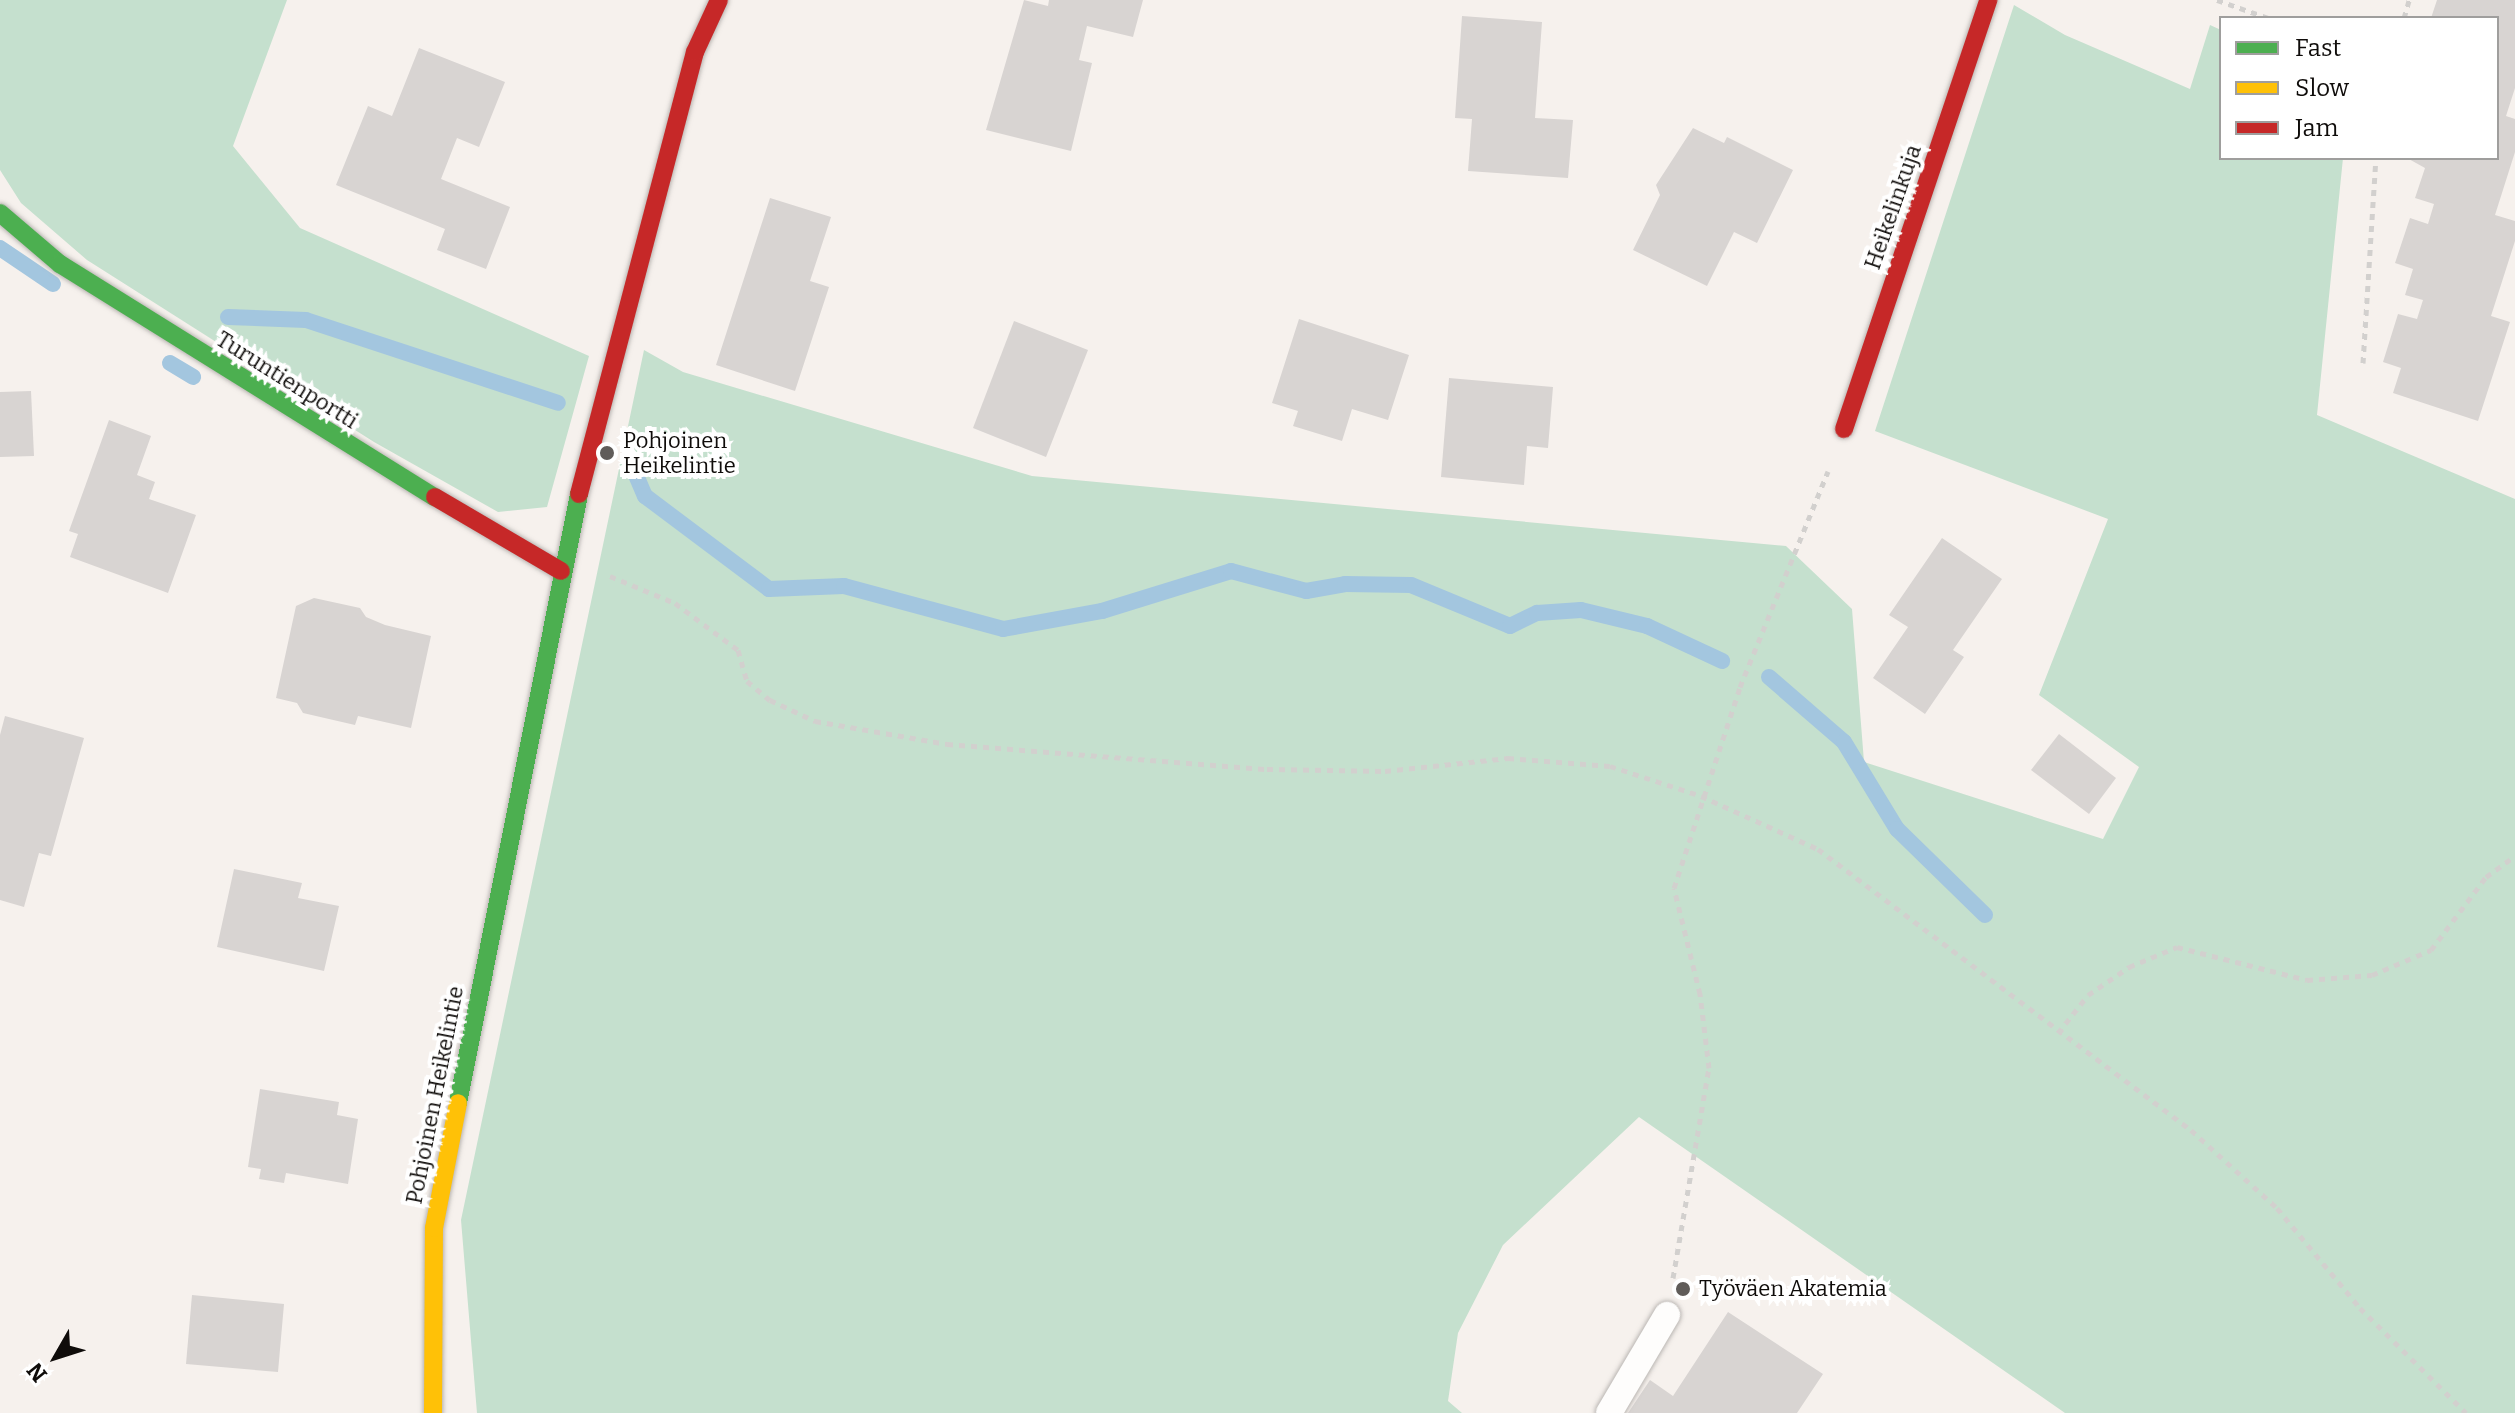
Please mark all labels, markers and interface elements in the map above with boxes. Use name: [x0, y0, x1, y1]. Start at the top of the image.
legend: [2219, 16, 2499, 160]
text: Fast: [2295, 34, 2341, 62]
text: Slow: [2295, 74, 2349, 102]
text: Jam: [2295, 114, 2338, 142]
street label: Heikelinkuja: [1859, 141, 1927, 273]
street label: Turuntienportti: [211, 326, 363, 434]
place label: Pohjoinen Heikelintie: [623, 427, 736, 478]
marker: Pohjoinen Heikelintie: [598, 444, 616, 462]
street label: Pohjoinen Heikelintie: [401, 984, 469, 1206]
place label: Työväen Akatemia: [1699, 1276, 1887, 1302]
marker: Työväen Akatemia: [1674, 1280, 1692, 1298]
north arrow: [16, 1317, 96, 1397]
text: N: [21, 1357, 53, 1388]

